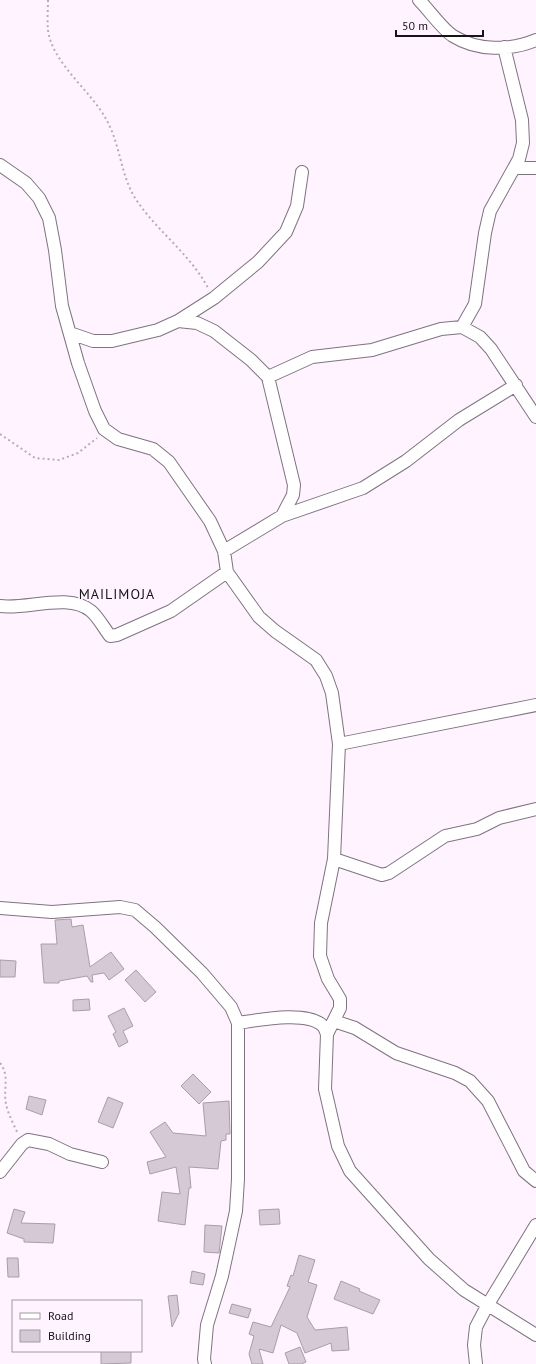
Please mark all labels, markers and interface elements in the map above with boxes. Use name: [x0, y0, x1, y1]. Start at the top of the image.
scale bar: [396, 12, 483, 38]
text: 50 m: [402, 18, 428, 33]
district label: MAILIMOJA: [79, 585, 155, 603]
legend: [12, 1300, 142, 1352]
text: Road: [48, 1308, 73, 1323]
text: Building: [48, 1328, 91, 1343]

